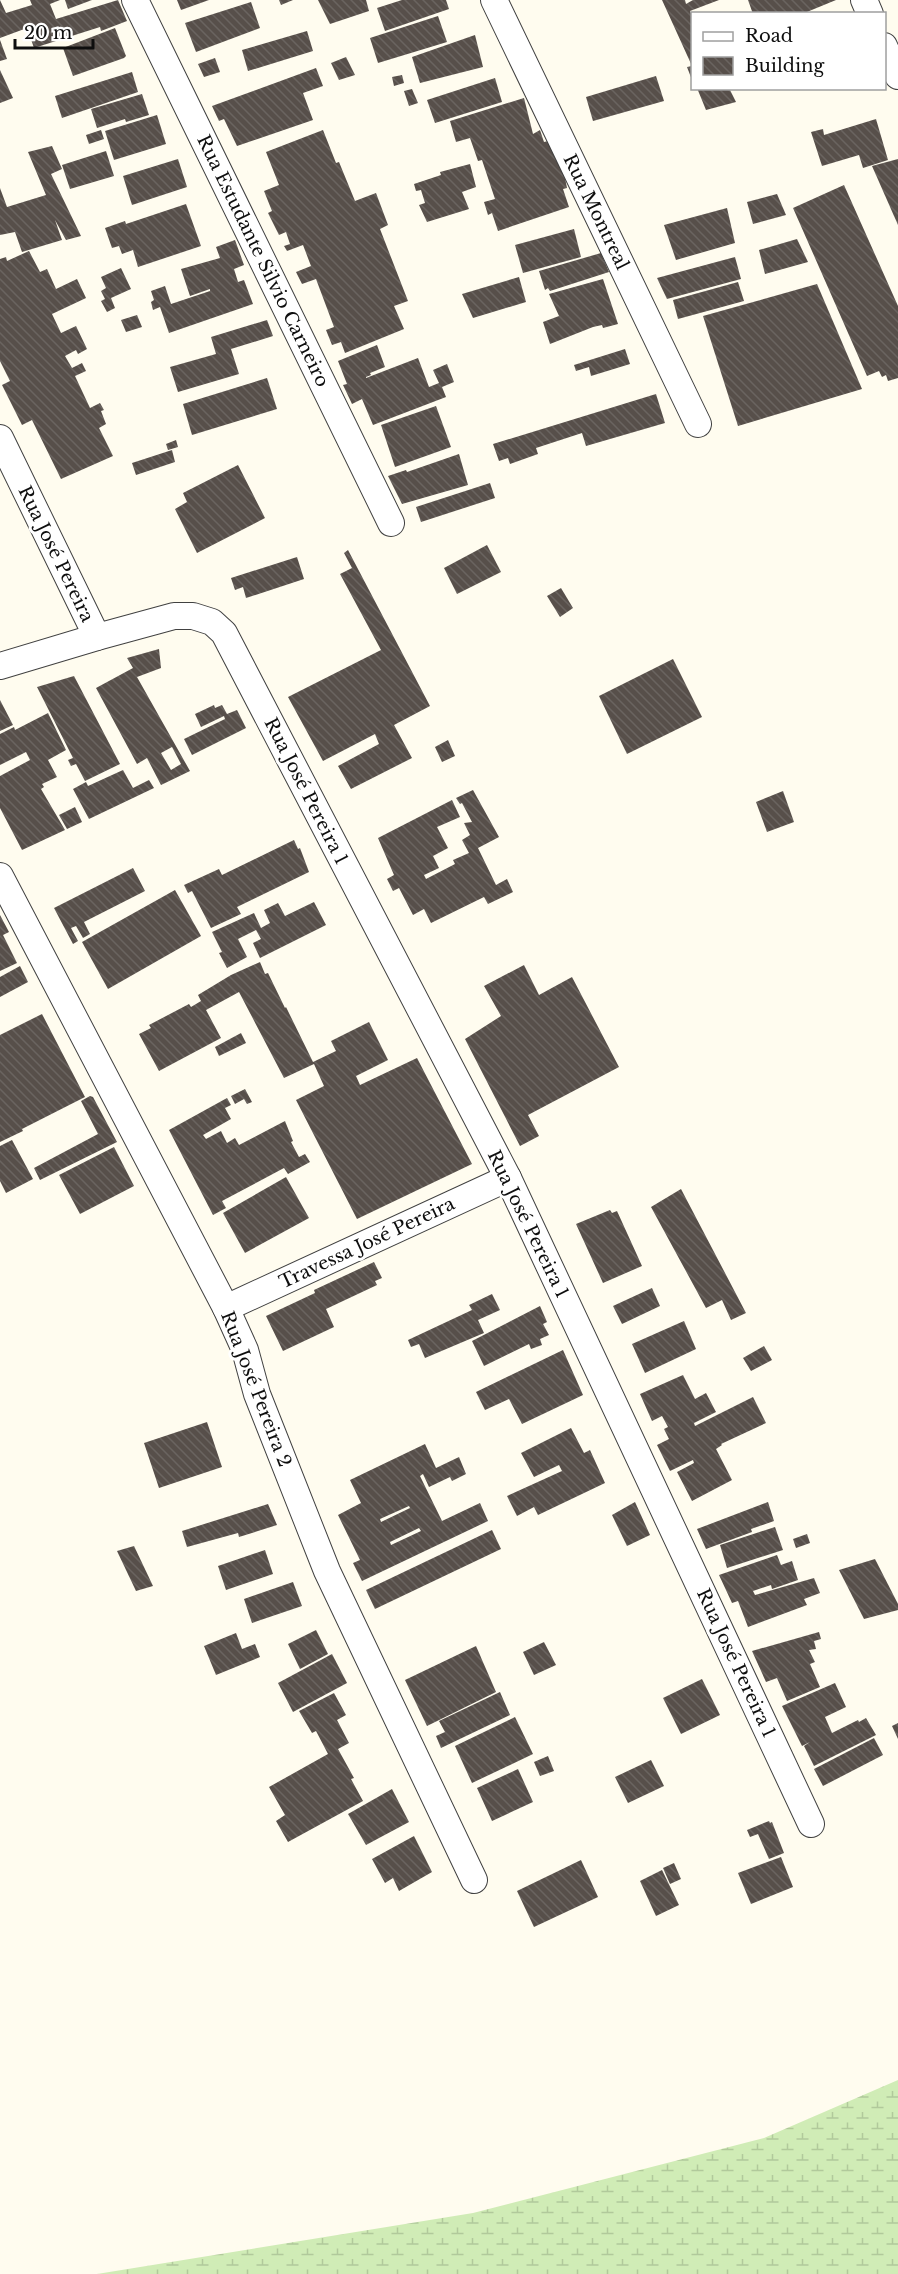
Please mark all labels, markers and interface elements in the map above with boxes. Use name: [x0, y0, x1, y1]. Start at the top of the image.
scale bar: [15, 12, 93, 50]
legend: [691, 12, 886, 90]
text: 20 m: [24, 22, 72, 44]
text: Road: [745, 25, 793, 47]
text: Building: [745, 55, 824, 77]
street label: Rua Estudante Silvio Carneiro: [192, 131, 334, 391]
street label: Rua Montreal: [559, 151, 634, 273]
street label: Rua José Pereira: [14, 482, 98, 626]
street label: Rua José Pereira 1: [259, 714, 353, 868]
street label: Rua José Pereira 1: [483, 1146, 573, 1302]
street label: Travessa José Pereira: [276, 1193, 458, 1293]
street label: Rua José Pereira 2: [216, 1308, 296, 1470]
street label: Rua José Pereira 1: [692, 1585, 780, 1741]

